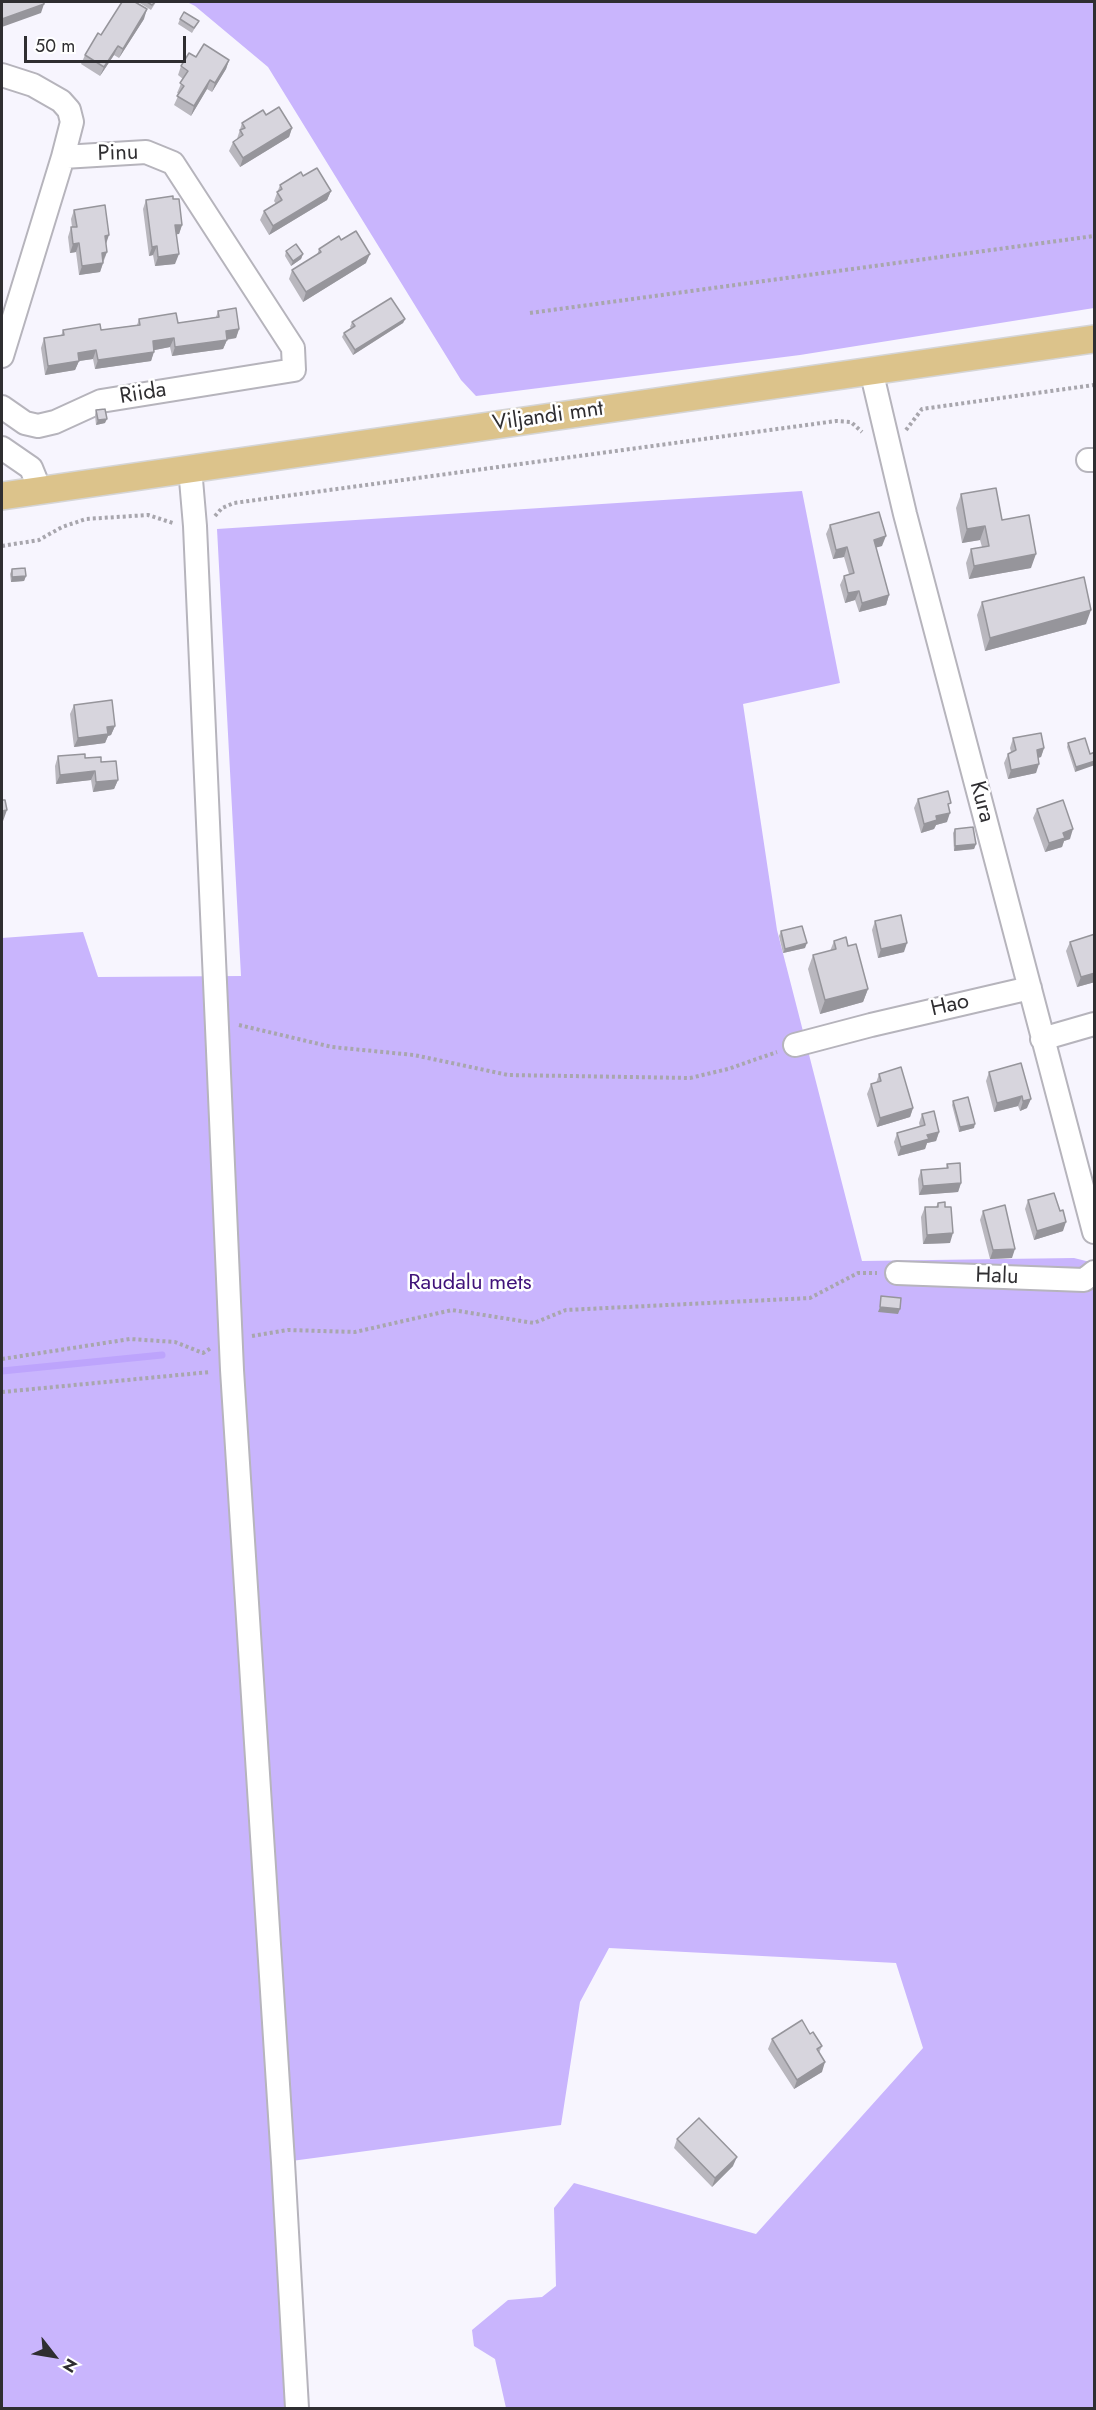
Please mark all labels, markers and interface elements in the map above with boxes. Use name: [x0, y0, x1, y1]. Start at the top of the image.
scale bar: [27, 24, 189, 62]
text: 50 m: [35, 33, 75, 59]
street label: Pinu: [97, 140, 139, 168]
street label: Riida: [118, 377, 168, 411]
street label: Viljandi mnt: [491, 396, 605, 438]
street label: Kura: [963, 779, 999, 825]
street label: Hao: [928, 989, 972, 1023]
street label: Halu: [975, 1263, 1019, 1291]
park label: Raudalu mets: [408, 1271, 532, 1297]
north arrow: [24, 2326, 84, 2386]
text: N: [57, 2354, 83, 2377]

